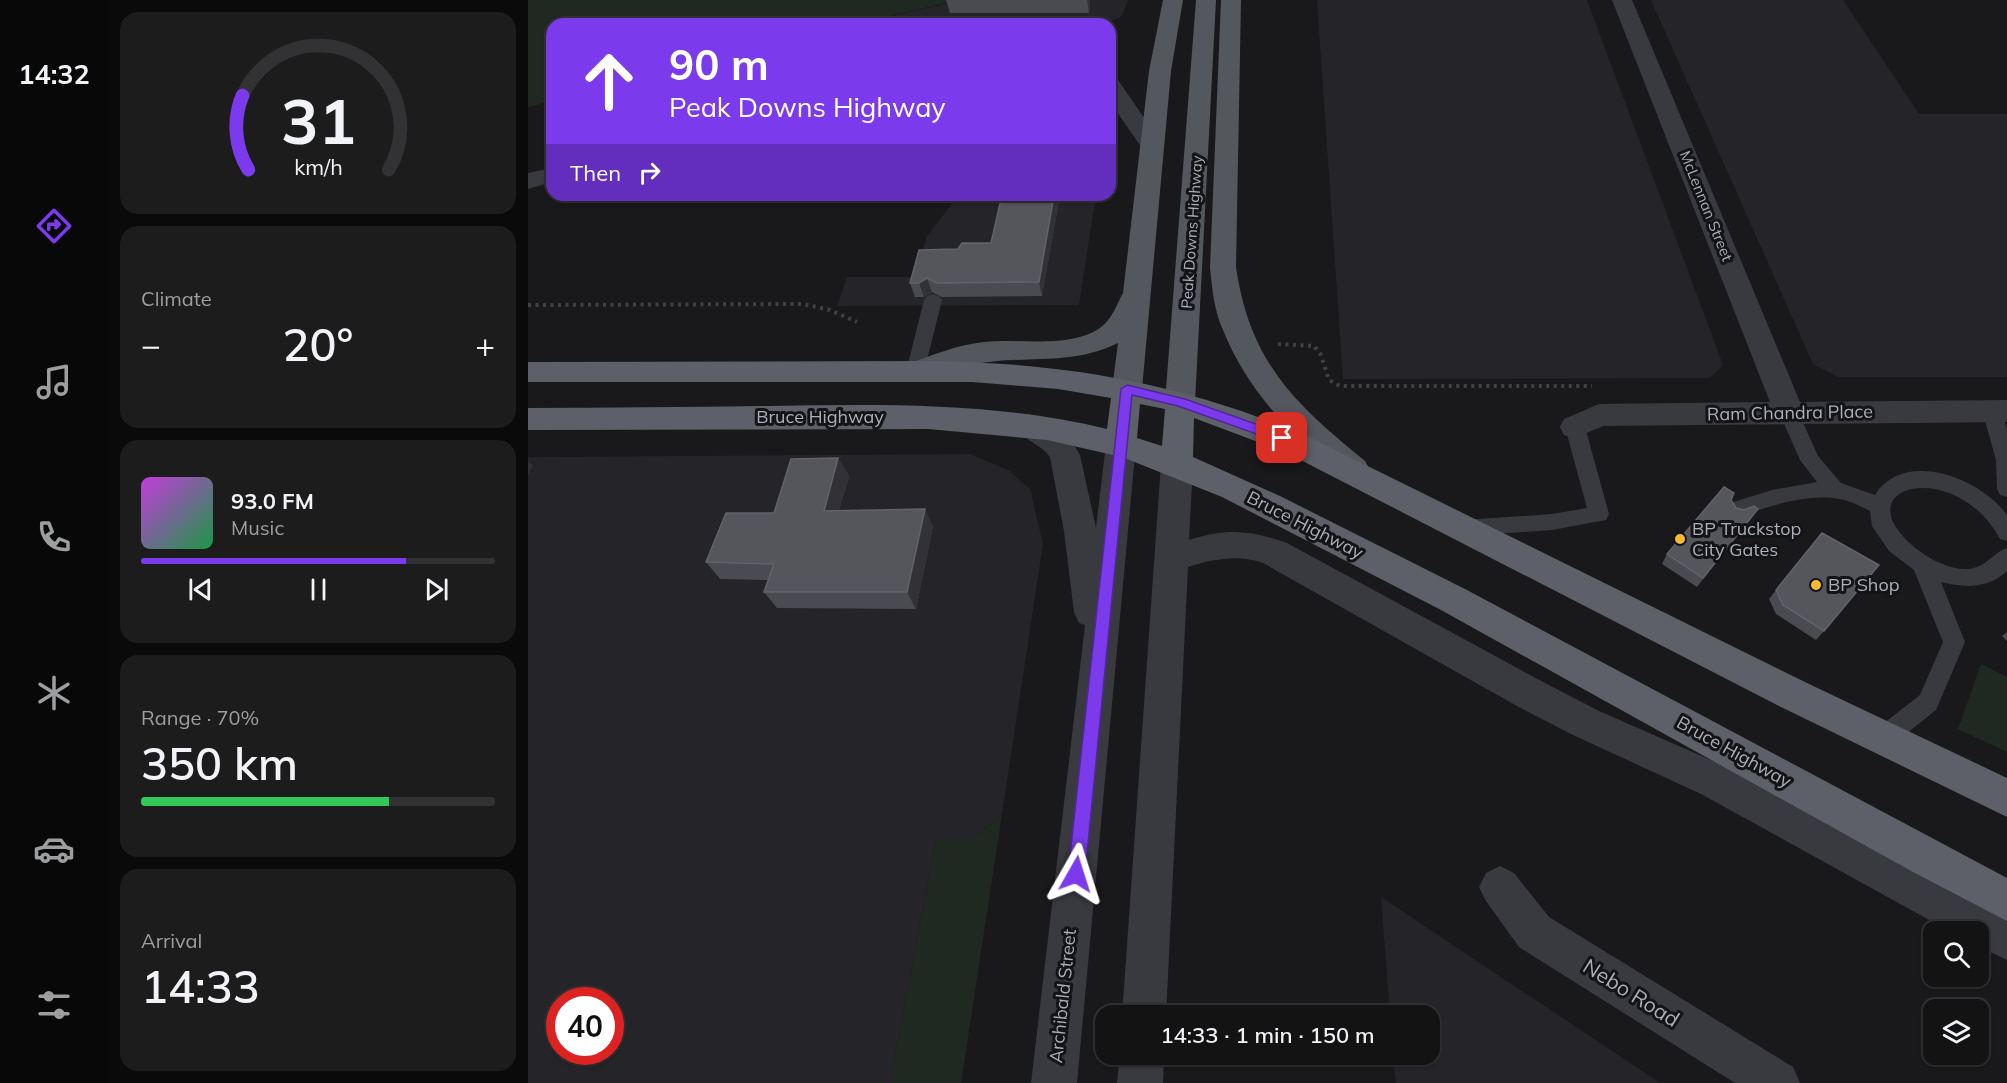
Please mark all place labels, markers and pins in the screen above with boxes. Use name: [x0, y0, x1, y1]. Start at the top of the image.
pin: [1256, 412, 1307, 463]
place label: BP Truckstop City Gates: [1692, 517, 1801, 561]
marker: BP Truckstop City Gates: [1673, 532, 1687, 546]
place label: BP Shop: [1828, 573, 1900, 596]
marker: BP Shop: [1809, 578, 1823, 592]

